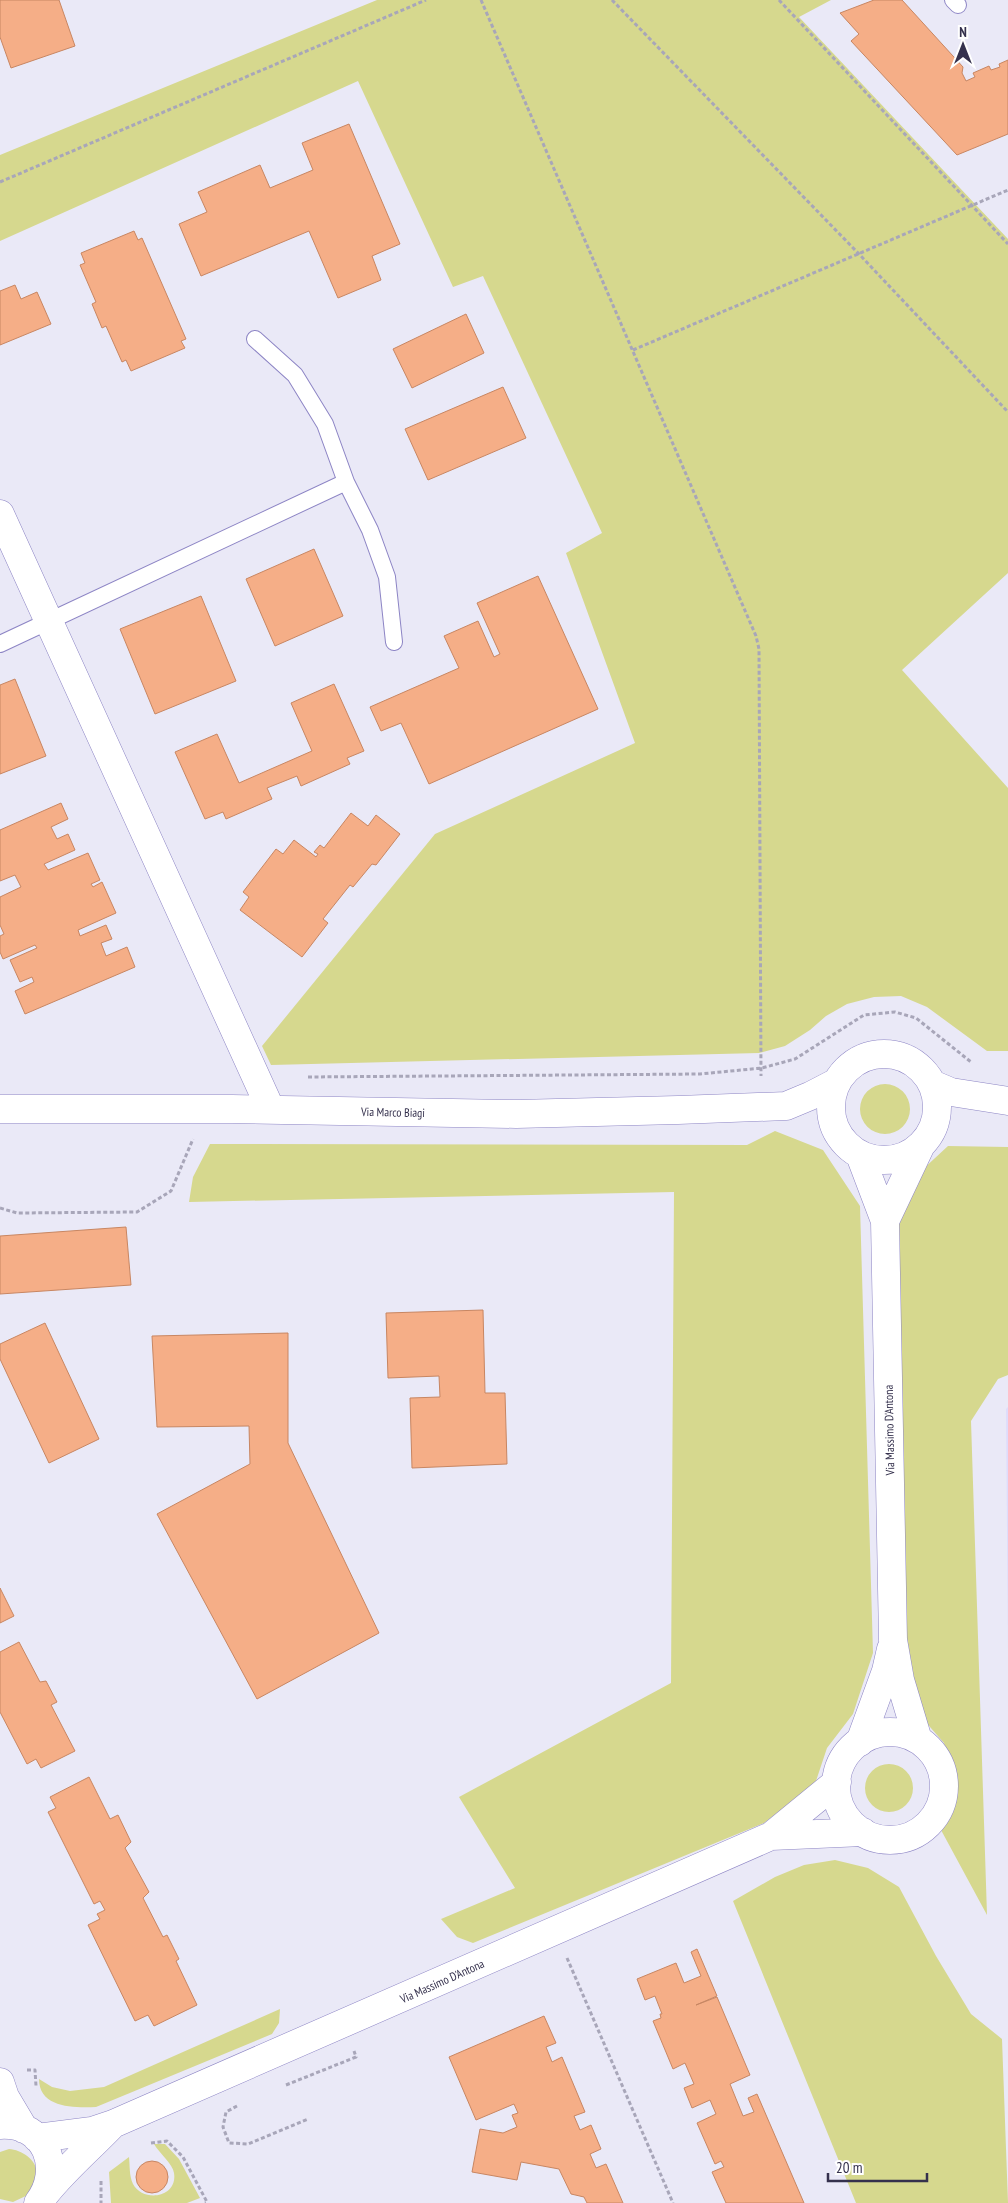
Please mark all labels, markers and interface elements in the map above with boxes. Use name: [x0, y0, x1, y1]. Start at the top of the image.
north arrow: [938, 20, 988, 70]
text: N: [959, 23, 967, 41]
street label: Via Marco Biagi: [360, 1104, 425, 1120]
street label: Via Massimo D'Antona: [881, 1384, 897, 1476]
street label: Via Massimo D'Antona: [397, 1956, 487, 2007]
scale bar: [828, 2150, 927, 2182]
text: 20 m: [836, 2158, 862, 2177]

